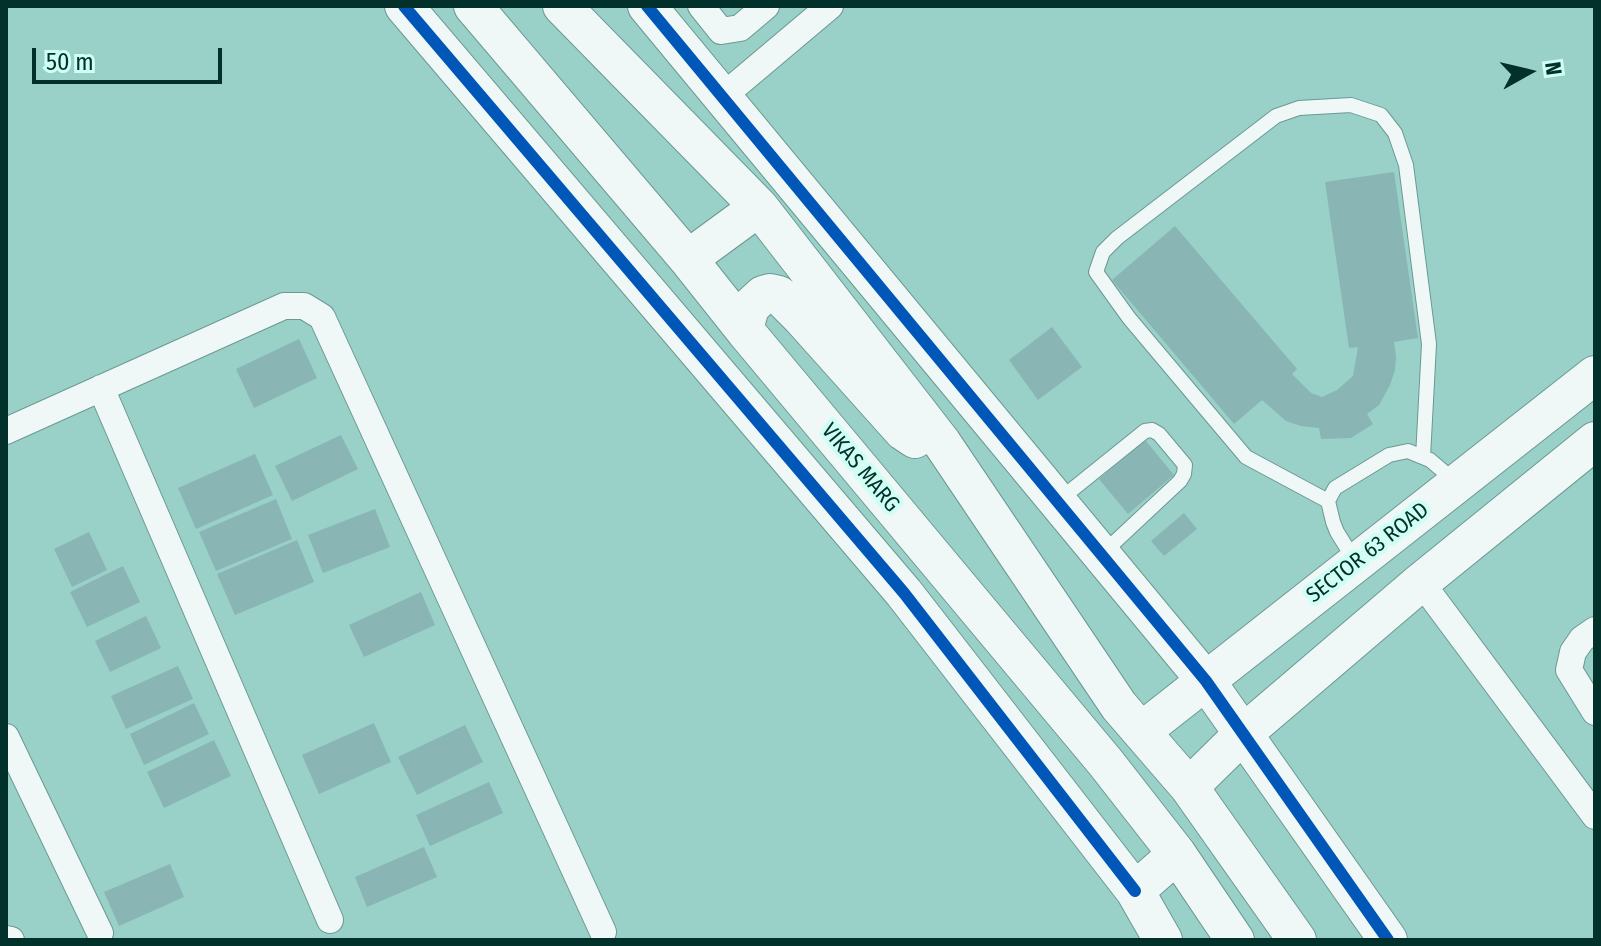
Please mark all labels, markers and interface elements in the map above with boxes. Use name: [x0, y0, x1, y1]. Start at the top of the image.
scale bar: [36, 32, 226, 82]
north arrow: [1489, 32, 1569, 112]
text: 50 m: [46, 48, 94, 76]
text: N: [1539, 60, 1568, 77]
street label: VIKAS MARG: [815, 418, 905, 518]
street label: SECTOR 63 ROAD: [1302, 497, 1434, 609]

